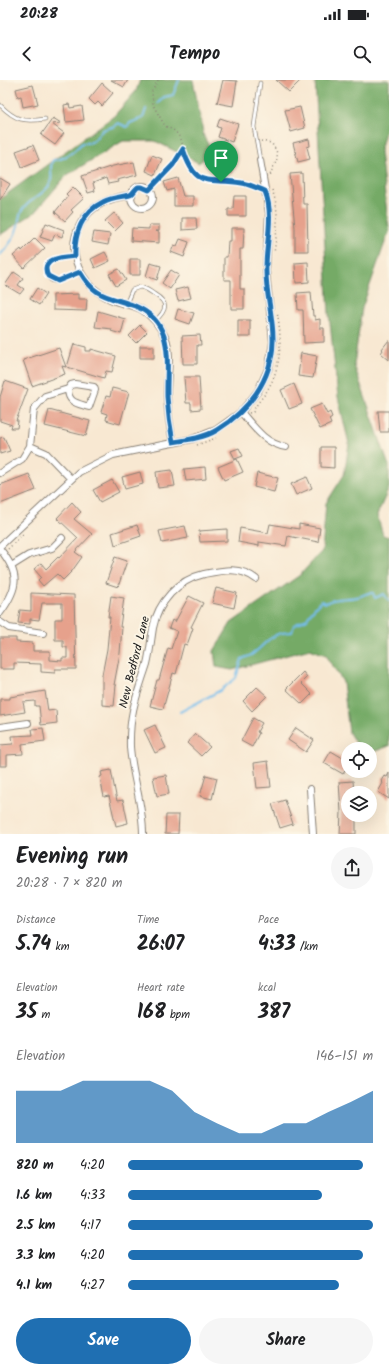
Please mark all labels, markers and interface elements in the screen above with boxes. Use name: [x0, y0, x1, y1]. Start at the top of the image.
text: 20:28: [20, 2, 58, 26]
text: Tempo: [169, 40, 220, 69]
icon: back: [16, 43, 38, 65]
icon: search: [351, 43, 373, 65]
pin: [204, 141, 238, 182]
icon: arrive: [210, 147, 232, 169]
street label: New Bedford Lane: [114, 614, 155, 710]
map controls: [341, 742, 377, 822]
button: locate: [341, 742, 377, 778]
button: layers: [341, 786, 377, 822]
text: Evening run: [16, 840, 128, 875]
button: share: [331, 847, 373, 889]
text: 20:28 · 7 × 820 m: [16, 873, 122, 894]
text: Distance: [16, 911, 56, 929]
text: Time: [137, 911, 159, 929]
text: Pace: [258, 911, 279, 929]
text: 5.74: [16, 929, 51, 961]
text: 26:07: [137, 929, 184, 961]
text: 4:33: [258, 929, 296, 961]
text: km: [51, 938, 70, 956]
text: /km: [296, 938, 318, 956]
text: Elevation: [16, 979, 58, 997]
text: Heart rate: [137, 979, 185, 997]
text: kcal: [258, 979, 276, 997]
text: 35: [16, 997, 37, 1029]
text: 168: [137, 997, 166, 1029]
text: 387: [258, 997, 290, 1029]
text: m: [37, 1006, 50, 1024]
text: bpm: [166, 1006, 190, 1024]
text: Elevation: [16, 1046, 65, 1067]
text: 146–151 m: [316, 1046, 373, 1067]
text: 820 m: [16, 1155, 54, 1176]
text: 4:20: [80, 1155, 104, 1176]
text: 1.6 km: [16, 1185, 52, 1206]
text: 4:33: [80, 1185, 105, 1206]
text: 2.5 km: [16, 1215, 55, 1236]
text: 4:17: [80, 1215, 100, 1236]
text: 3.3 km: [16, 1245, 55, 1266]
text: 4:20: [80, 1245, 104, 1266]
text: 4.1 km: [16, 1275, 52, 1296]
text: 4:27: [80, 1275, 104, 1296]
button: Save: [16, 1318, 191, 1364]
button: Share: [199, 1318, 373, 1364]

